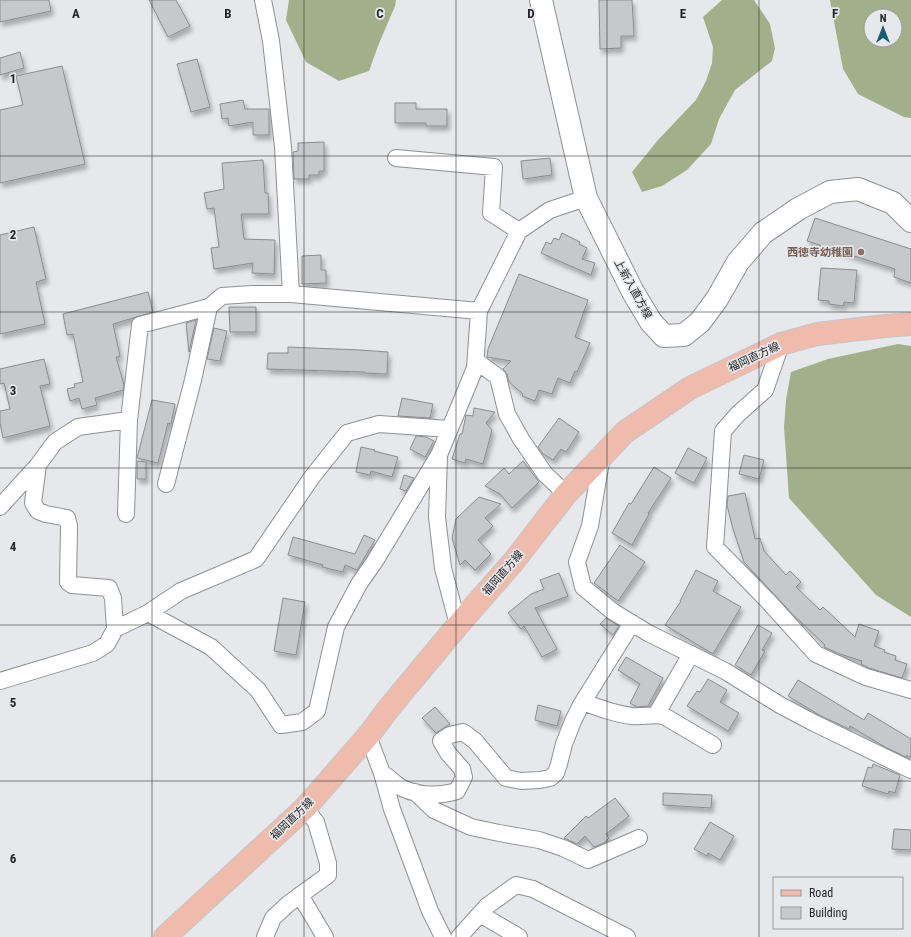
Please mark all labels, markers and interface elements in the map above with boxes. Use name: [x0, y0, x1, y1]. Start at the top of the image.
text: A: [72, 6, 80, 21]
text: B: [224, 6, 232, 21]
text: C: [376, 6, 384, 21]
text: D: [527, 6, 535, 21]
text: E: [680, 6, 687, 21]
text: F: [832, 6, 838, 21]
north arrow: [863, 8, 903, 48]
text: N: [880, 12, 887, 25]
text: 1: [10, 71, 16, 86]
text: 2: [10, 227, 17, 242]
place label: 西徳寺幼稚園: [787, 246, 853, 259]
marker: 西徳寺幼稚園: [856, 247, 866, 257]
street label: 上新入直方線: [611, 257, 655, 321]
street label: 福岡直方線: [726, 339, 782, 375]
text: 3: [10, 383, 16, 398]
text: 4: [10, 539, 17, 554]
street label: 福岡直方線: [480, 548, 526, 598]
text: 5: [10, 695, 17, 710]
street label: 福岡直方線: [268, 795, 316, 843]
text: 6: [10, 851, 17, 866]
legend: [773, 877, 903, 929]
text: Road: [809, 886, 833, 900]
text: Building: [809, 906, 847, 920]

